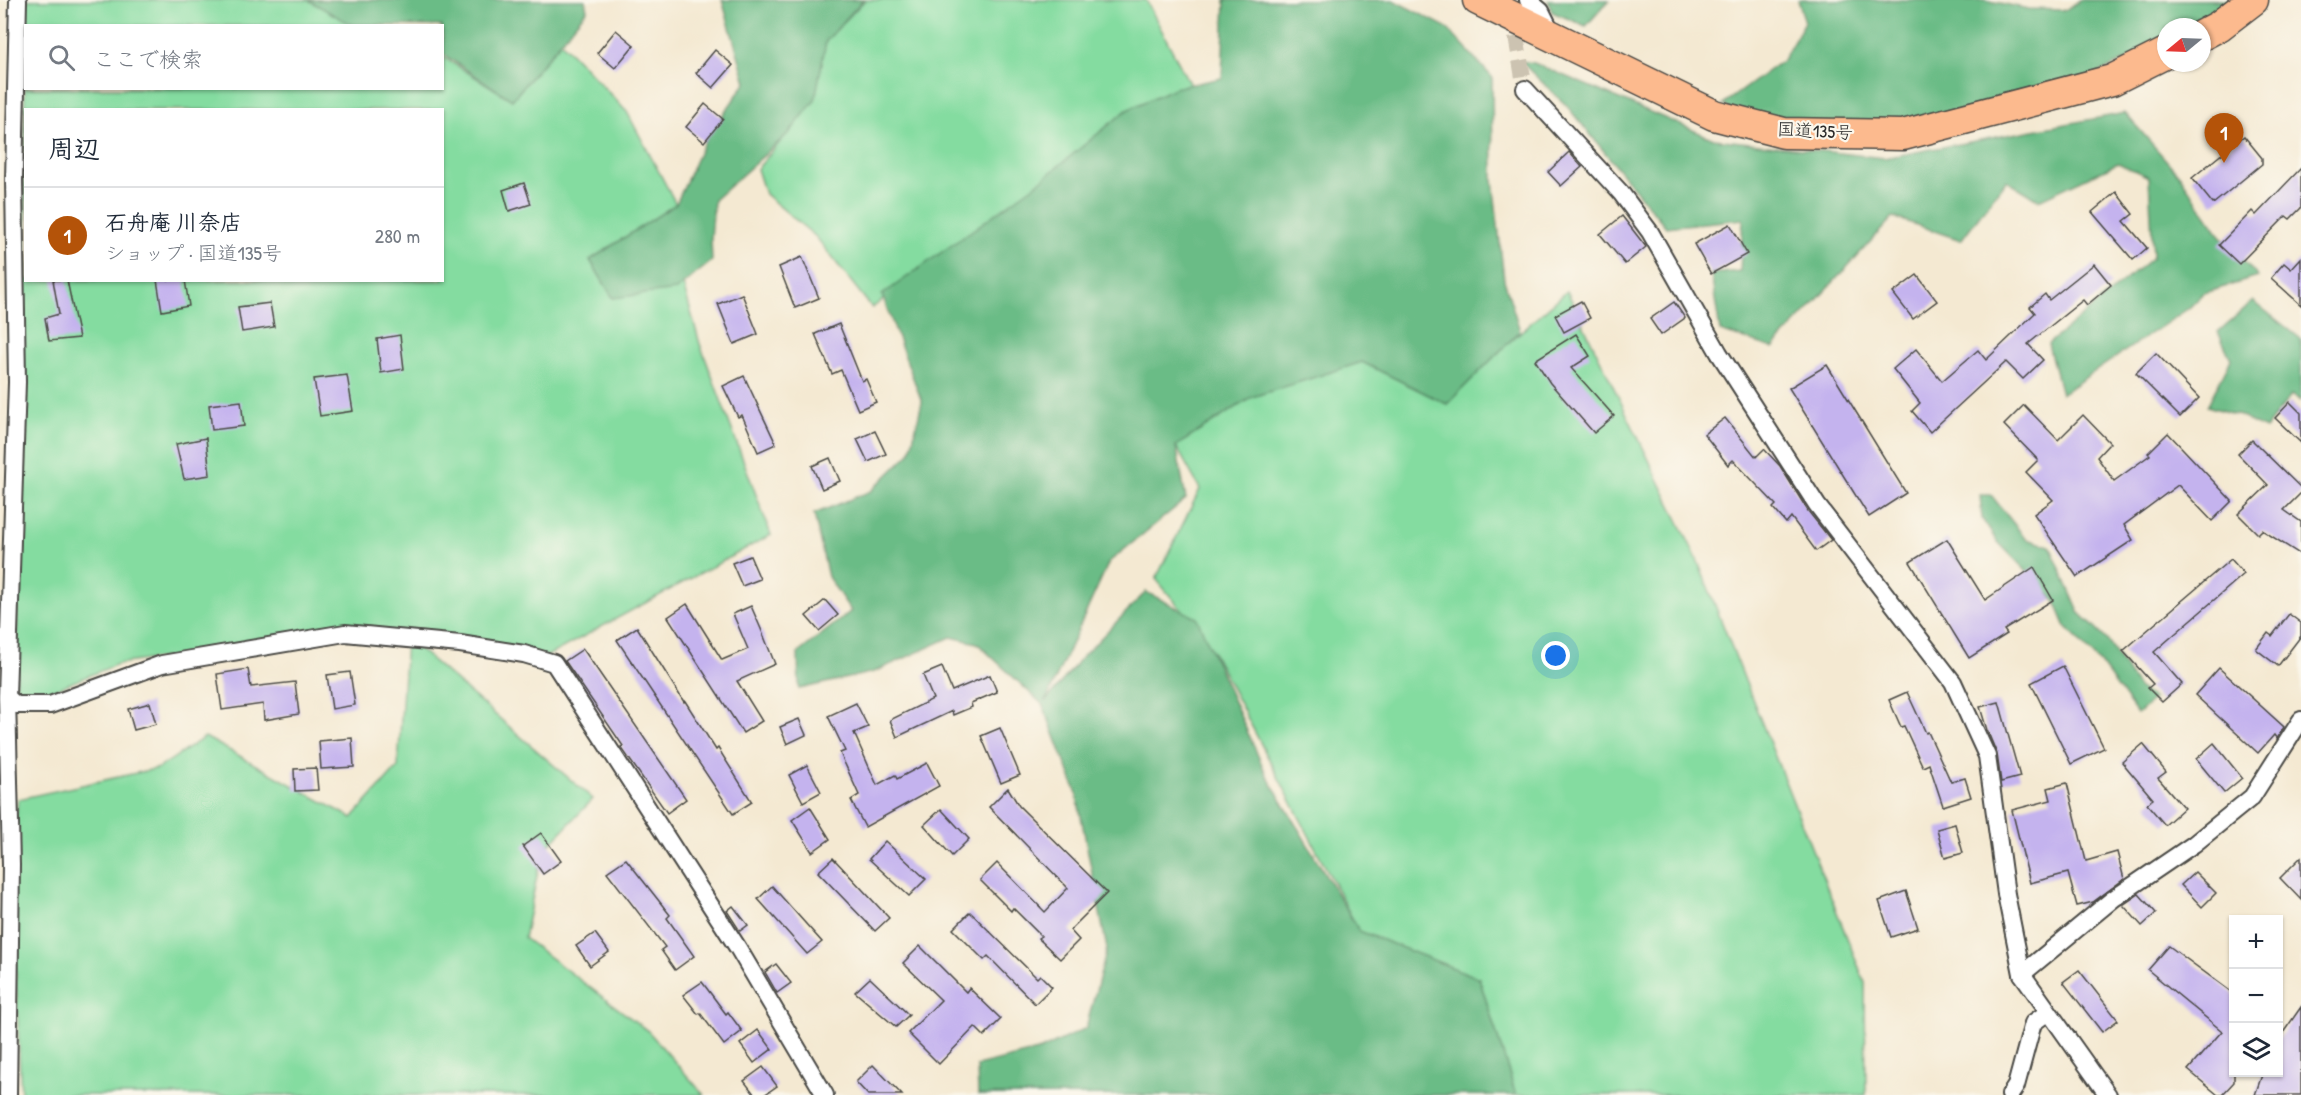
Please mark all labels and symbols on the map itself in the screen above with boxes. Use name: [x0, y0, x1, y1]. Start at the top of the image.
north arrow: [2157, 18, 2211, 72]
pin: 1: [2204, 114, 2244, 163]
street label: 国道135号: [1776, 116, 1854, 145]
your location: [1541, 641, 1570, 670]

